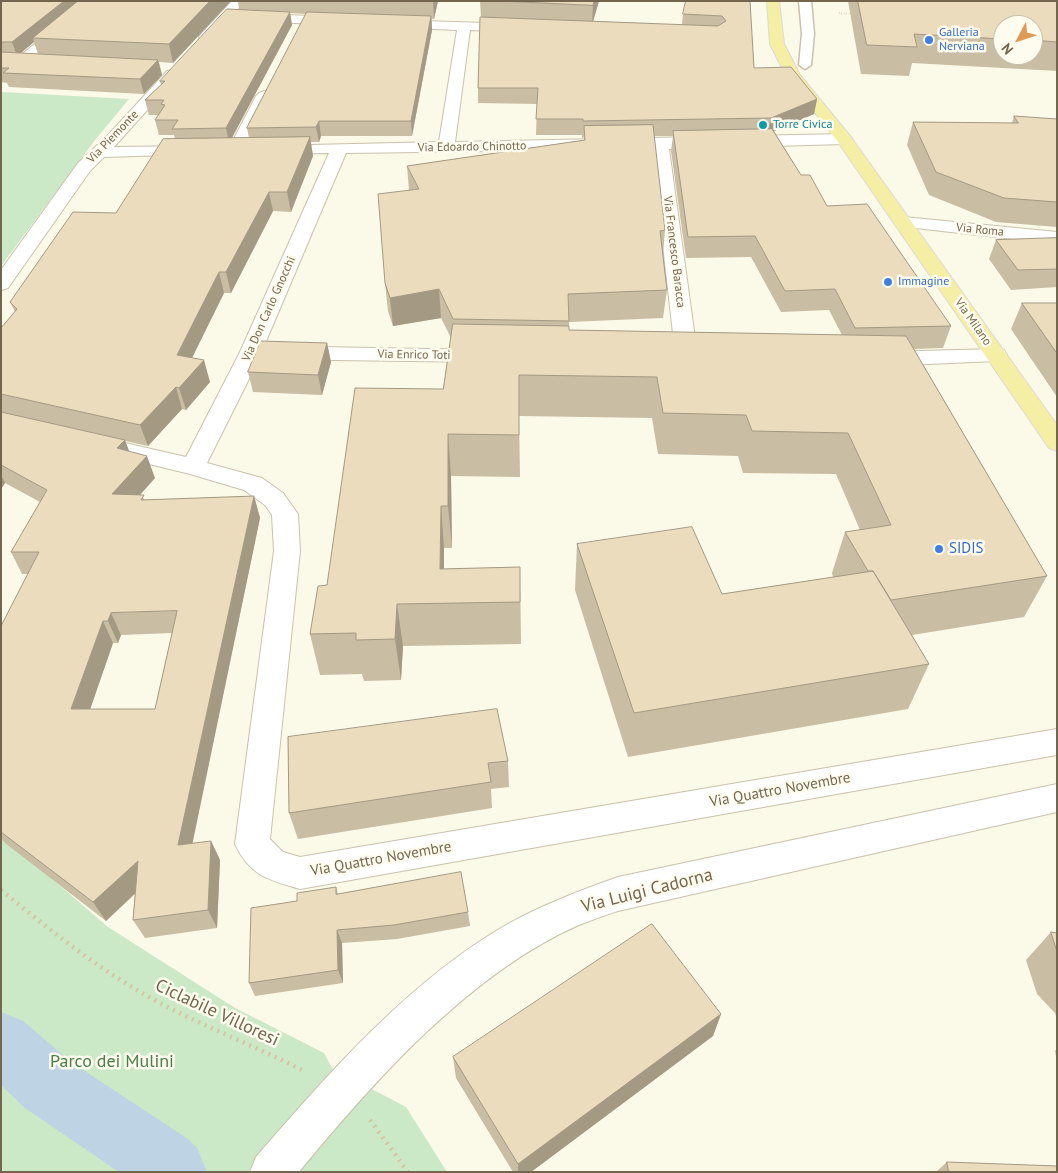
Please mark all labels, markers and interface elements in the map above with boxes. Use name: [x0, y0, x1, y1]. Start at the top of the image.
north arrow: [993, 15, 1043, 65]
place label: Galleria Nerviana: [939, 26, 985, 54]
marker: Galleria Nerviana: [923, 34, 935, 46]
text: N: [997, 40, 1017, 58]
street label: Via Piemonte: [84, 108, 142, 166]
place label: Torre Civica: [773, 118, 832, 132]
marker: Torre Civica: [757, 119, 769, 131]
street label: Via Edoardo Chinotto: [418, 139, 526, 155]
street label: Via Francesco Baracca: [660, 195, 688, 309]
street label: Via Roma: [955, 220, 1005, 240]
street label: Via Don Carlo Gnocchi: [239, 254, 299, 364]
place label: Immagine: [898, 275, 949, 289]
marker: Immagine: [882, 276, 894, 288]
street label: Via Milano: [952, 296, 994, 348]
street label: Via Enrico Toti: [377, 347, 451, 363]
place label: SIDIS: [949, 540, 983, 558]
marker: SIDIS: [933, 543, 945, 555]
street label: Via Quattro Novembre: [708, 769, 852, 811]
street label: Via Quattro Novembre: [309, 838, 453, 880]
street label: Via Luigi Cadorna: [579, 864, 715, 918]
street label: Ciclabile Villoresi: [152, 975, 282, 1051]
park label: Parco dei Mulini: [50, 1051, 174, 1073]

